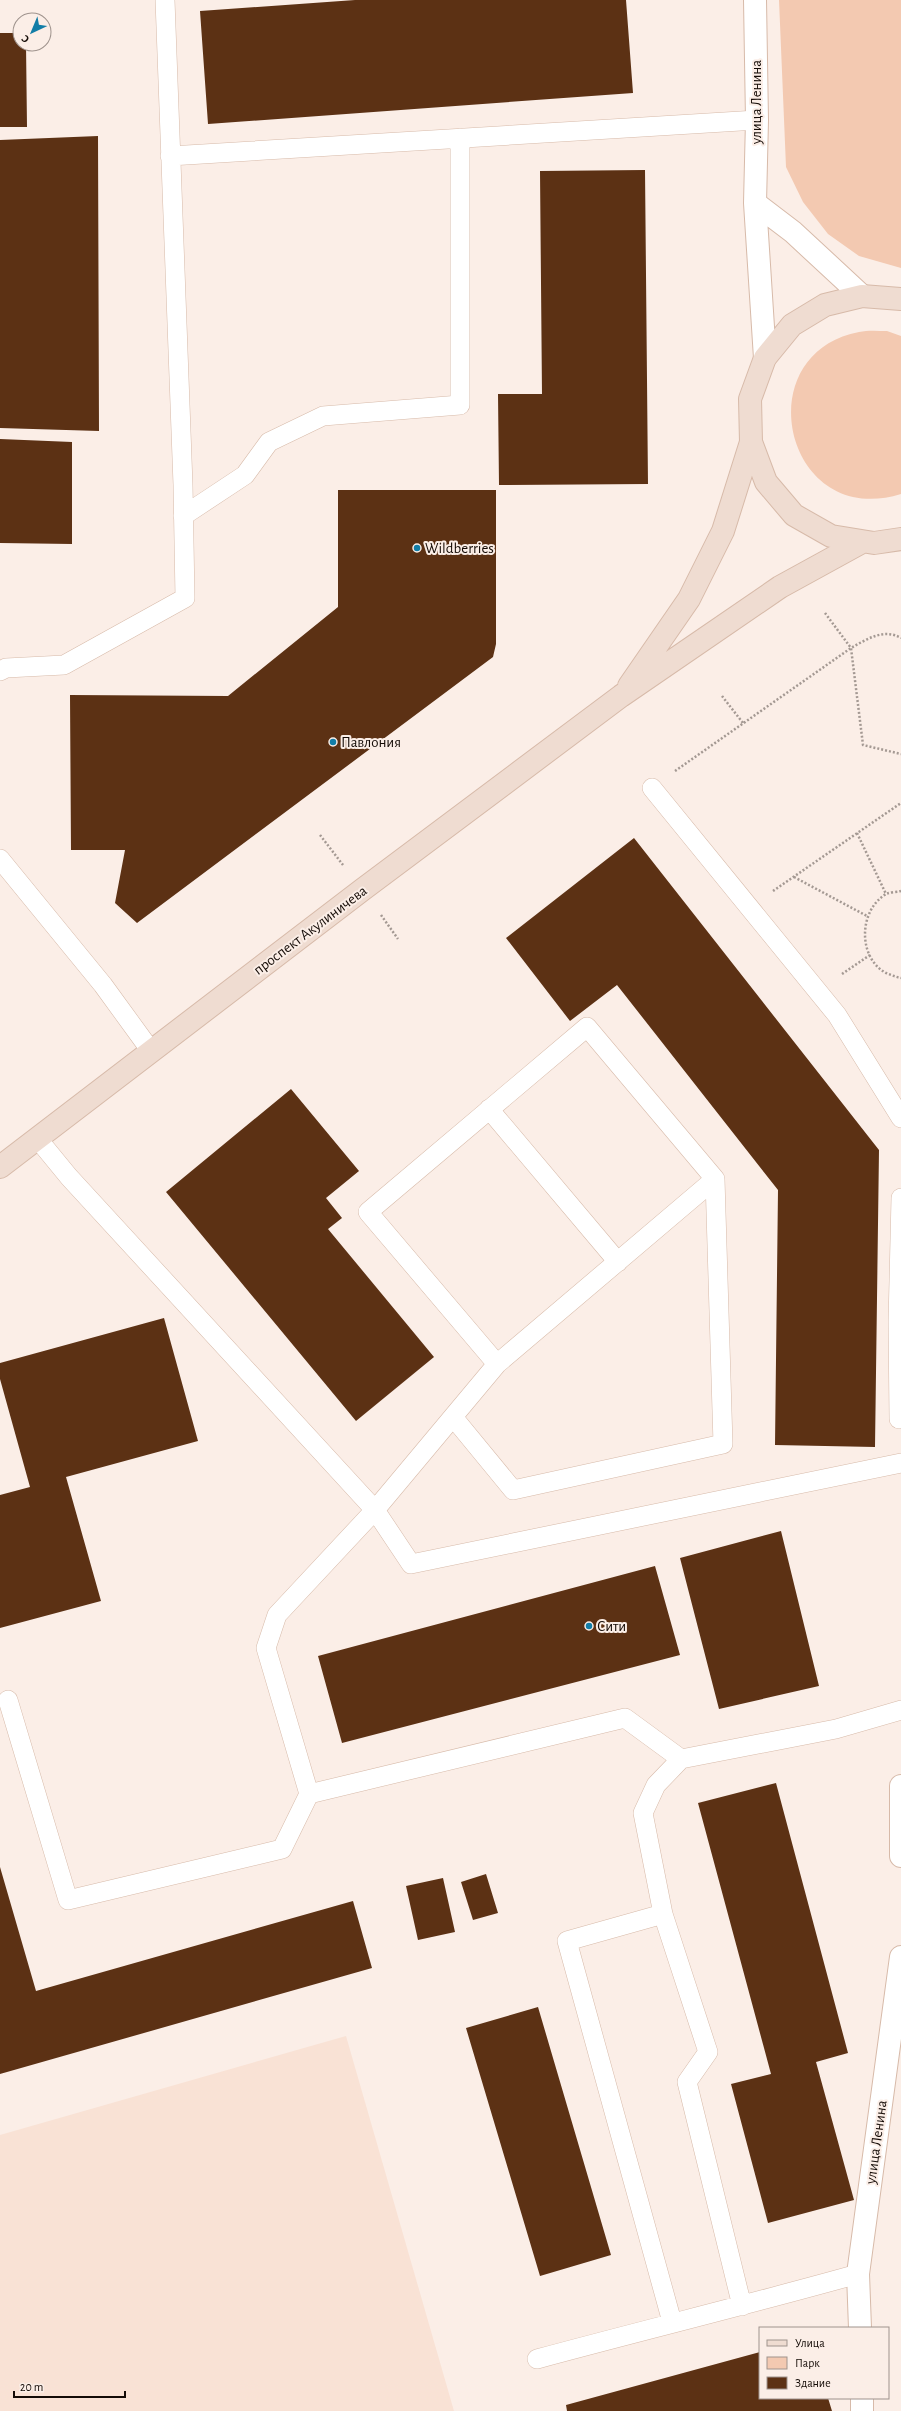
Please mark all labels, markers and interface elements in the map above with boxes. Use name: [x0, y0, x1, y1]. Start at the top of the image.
north arrow: [12, 12, 52, 52]
text: С: [19, 33, 31, 45]
street label: улица Ленина: [749, 60, 764, 145]
place label: Wildberries: [425, 541, 494, 556]
marker: Wildberries: [412, 543, 422, 553]
place label: Павлония: [341, 735, 401, 750]
marker: Павлония: [328, 737, 338, 747]
street label: проспект Акулиничева: [251, 883, 370, 978]
place label: Сити: [597, 1619, 626, 1634]
marker: Сити: [584, 1621, 594, 1631]
street label: улица Ленина: [863, 2099, 890, 2186]
legend: [759, 2327, 889, 2399]
text: Улица: [795, 2337, 825, 2349]
text: Парк: [795, 2357, 820, 2369]
scale bar: [14, 2373, 125, 2399]
text: Здание: [795, 2377, 831, 2389]
text: 20 m: [20, 2381, 43, 2393]

